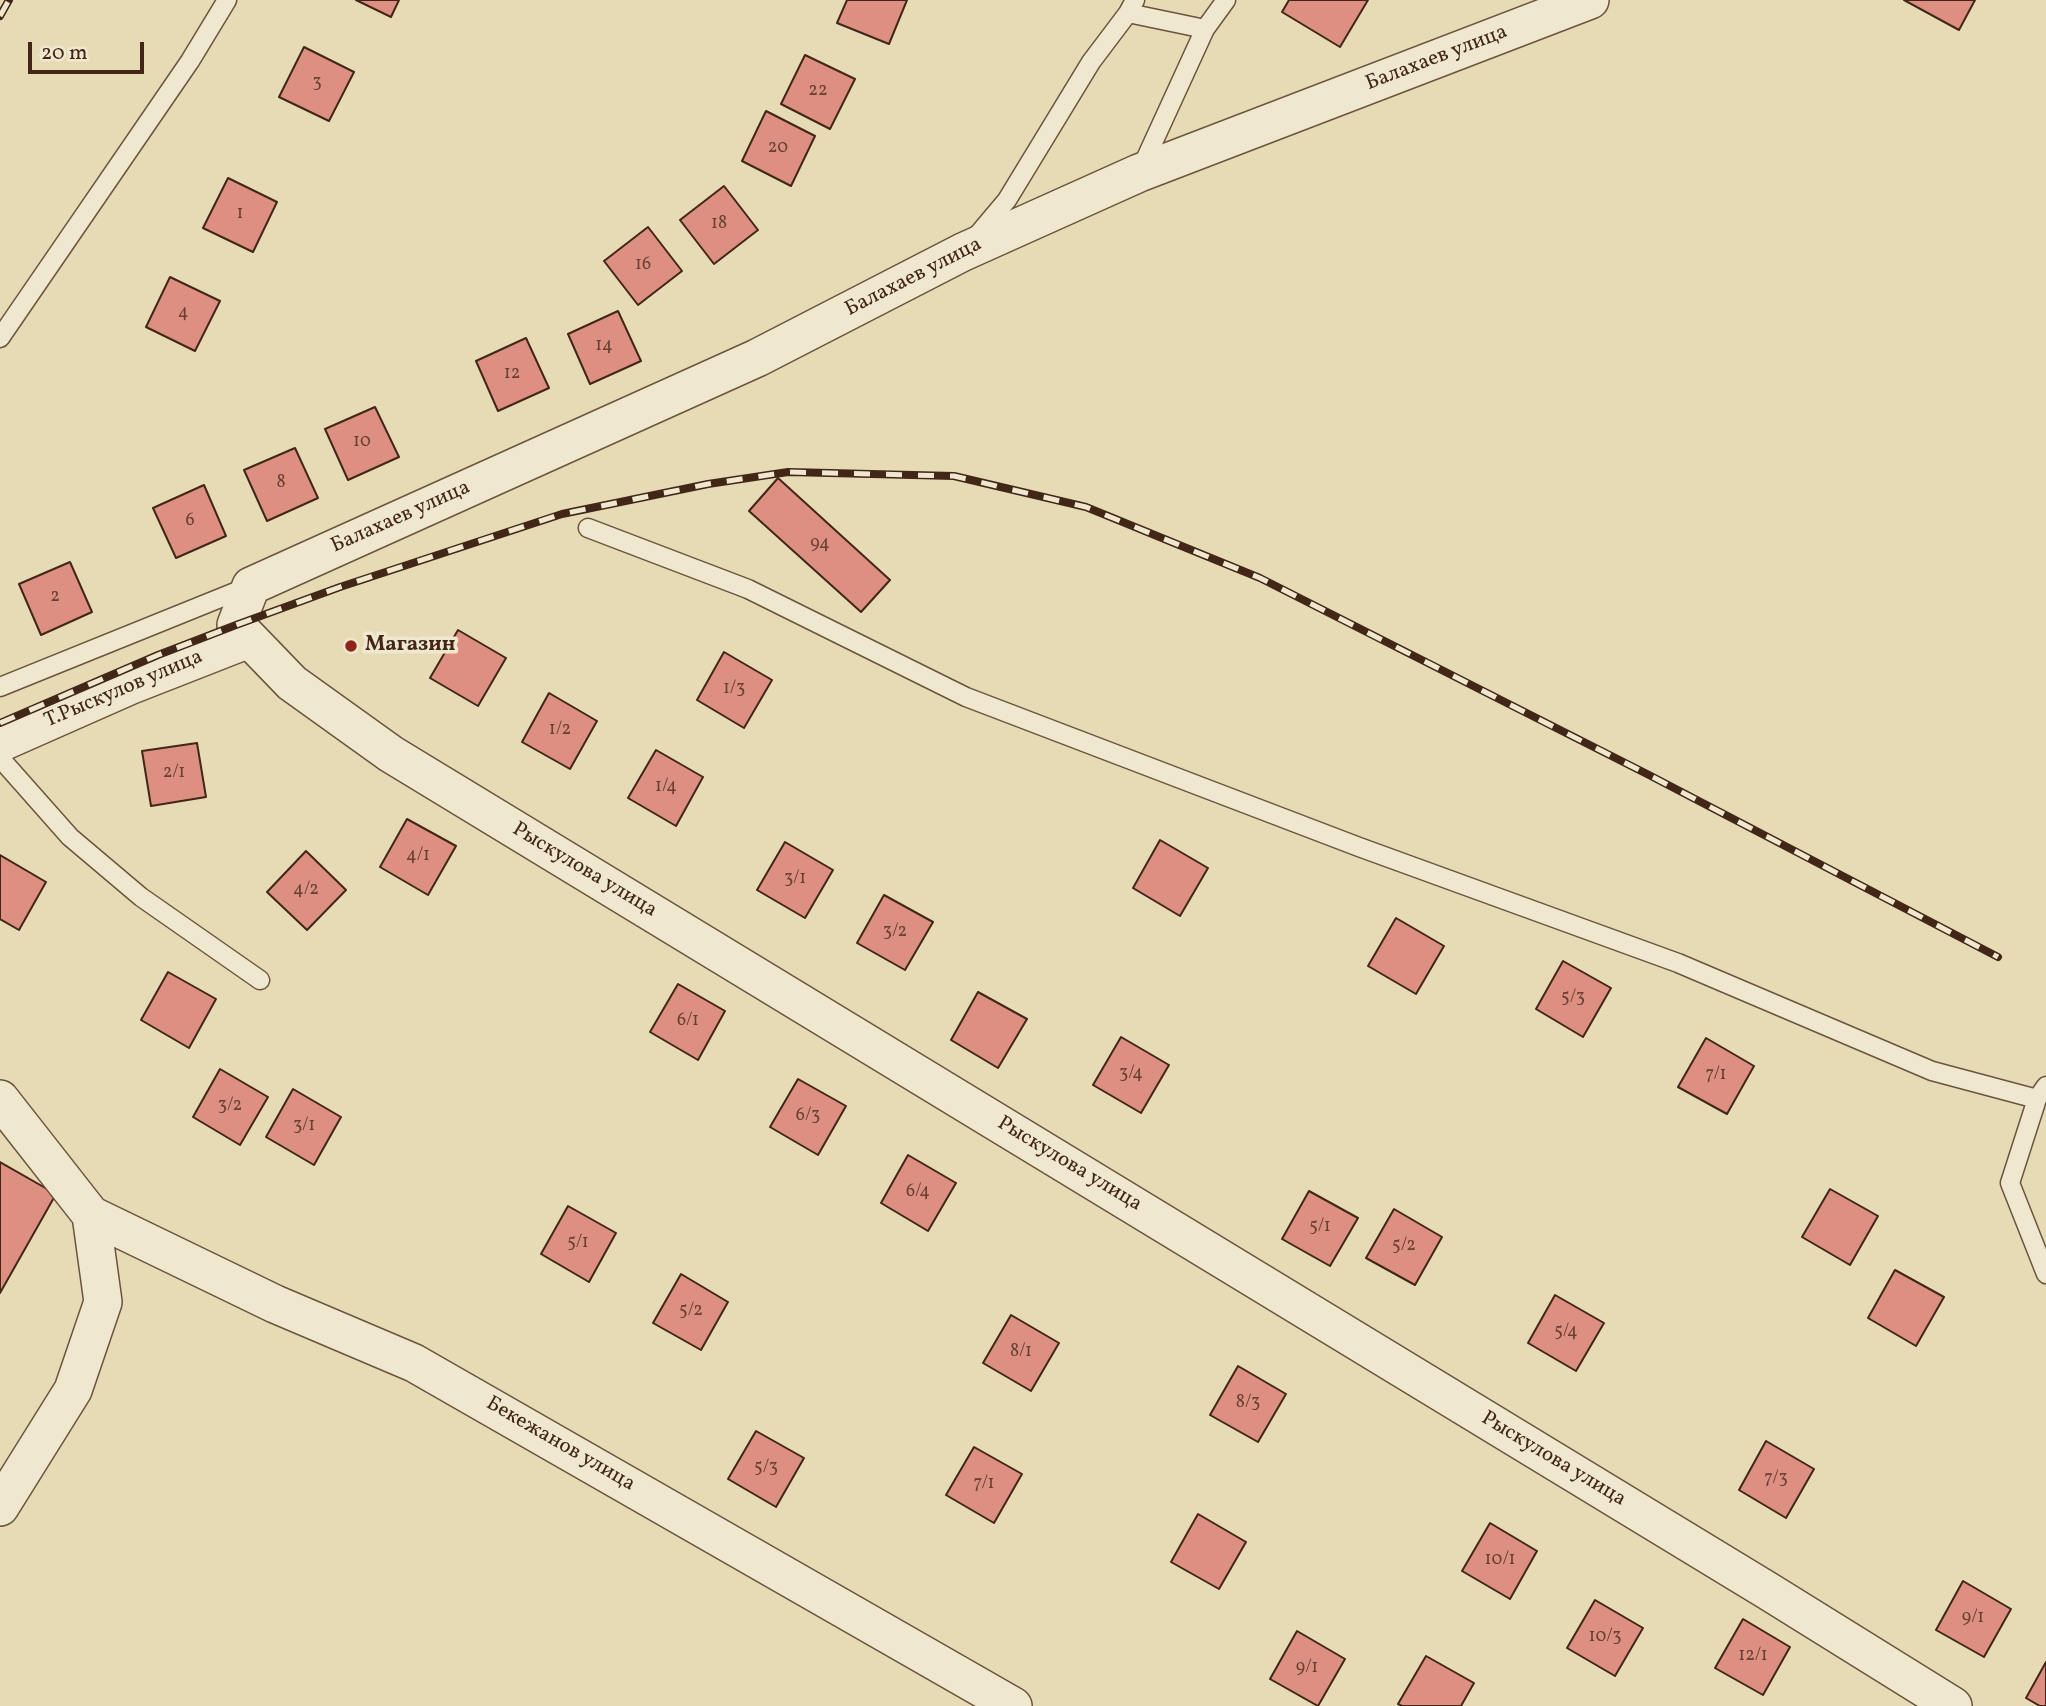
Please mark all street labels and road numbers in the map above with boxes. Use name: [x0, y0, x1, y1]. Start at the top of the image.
street label: Балахаев улица: [1363, 20, 1511, 98]
street label: Балахаев улица: [842, 233, 986, 323]
street label: Балахаев улица: [327, 476, 475, 560]
street label: Т.Рыскулов улица: [41, 645, 207, 735]
street label: Рыскулова улица: [507, 818, 661, 924]
street label: Рыскулова улица: [992, 1112, 1146, 1218]
street label: Бекежанов улица: [481, 1392, 639, 1498]
street label: Рыскулова улица: [1476, 1407, 1630, 1513]

